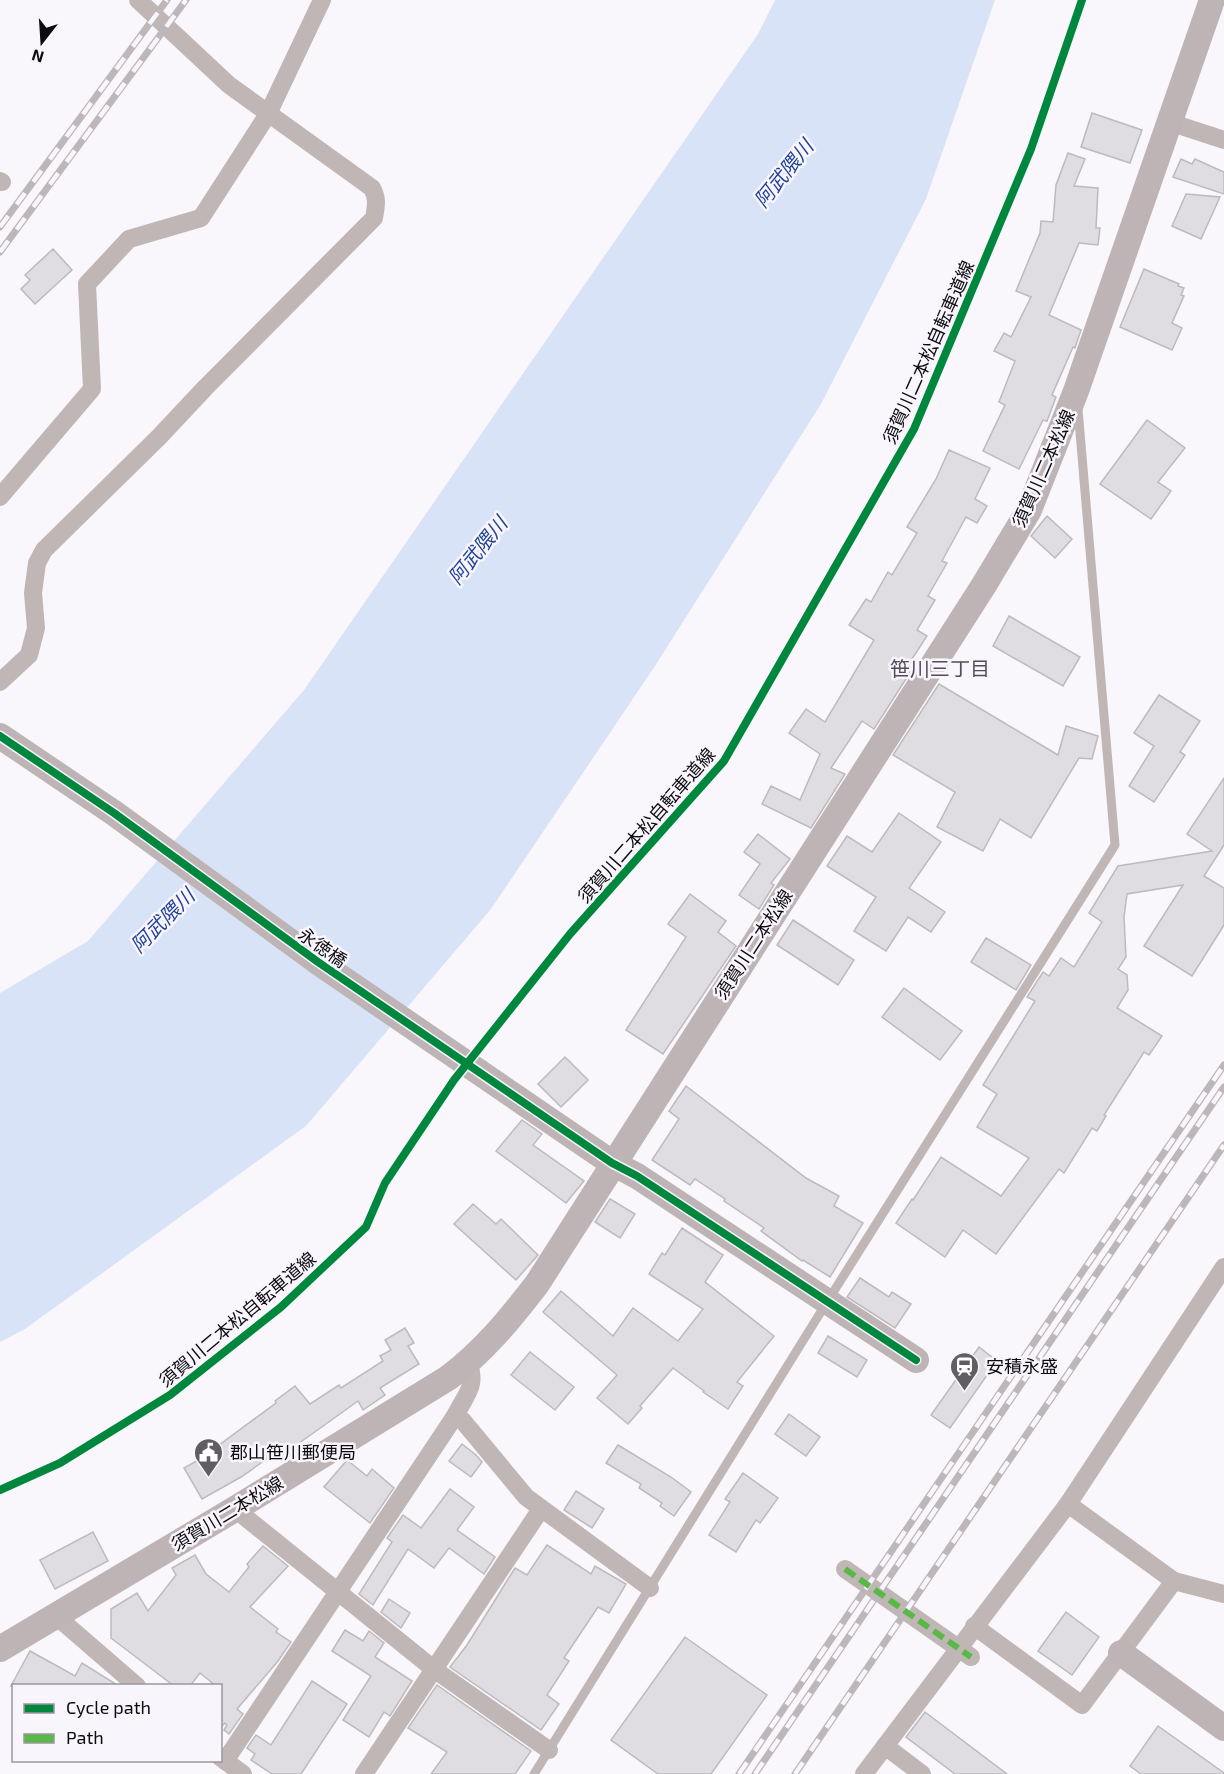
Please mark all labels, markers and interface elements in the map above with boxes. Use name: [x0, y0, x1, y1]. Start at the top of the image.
north arrow: [12, 12, 72, 72]
text: N: [29, 46, 46, 68]
water label: 阿武隈川: [749, 133, 819, 212]
street label: 須賀川二本松自転車道線: [878, 257, 978, 447]
street label: 須賀川二本松線: [1007, 406, 1079, 530]
water label: 阿武隈川: [443, 510, 513, 589]
district label: 笹川三丁目: [890, 656, 990, 680]
street label: 須賀川二本松自転車道線: [573, 743, 719, 907]
water label: 阿武隈川: [125, 882, 200, 957]
street label: 須賀川二本松線: [709, 885, 797, 1003]
street label: 永徳橋: [295, 923, 351, 971]
street label: 須賀川二本松自転車道線: [154, 1247, 320, 1391]
station icon: 安積永盛: [949, 1350, 981, 1392]
place label: 安積永盛: [986, 1355, 1058, 1377]
public building icon: 郡山笹川郵便局: [193, 1436, 225, 1478]
place label: 郡山笹川郵便局: [230, 1441, 356, 1463]
street label: 須賀川二本松線: [167, 1471, 287, 1555]
legend: [12, 1684, 222, 1762]
text: Cycle path: [66, 1696, 151, 1718]
text: Path: [66, 1726, 104, 1748]

